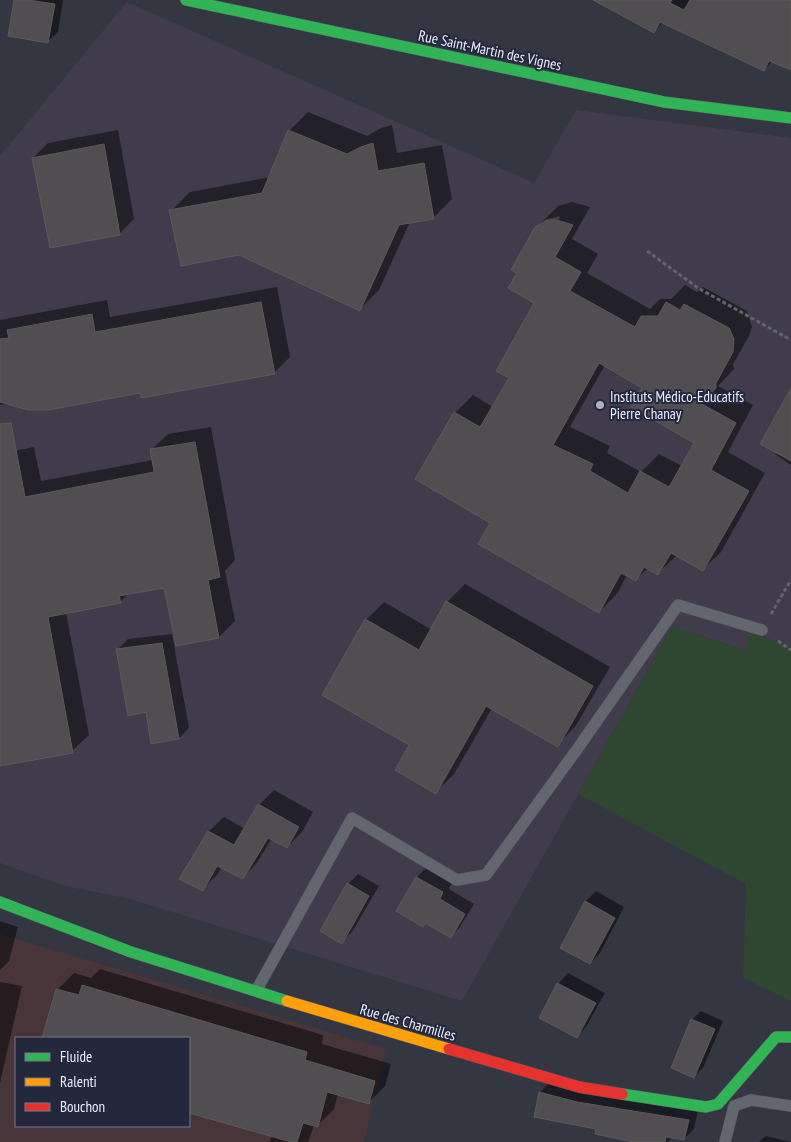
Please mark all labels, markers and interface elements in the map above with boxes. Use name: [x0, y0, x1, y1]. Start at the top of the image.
street label: Rue Saint-Martin des Vignes: [417, 26, 563, 74]
place label: Instituts Médico-Educatifs Pierre Chanay: [610, 387, 744, 423]
marker: Instituts Médico-Educatifs Pierre Chanay: [594, 399, 606, 411]
street label: Rue des Charmilles: [358, 999, 458, 1045]
legend: [15, 1037, 190, 1127]
text: Fluide: [60, 1047, 92, 1066]
text: Ralenti: [60, 1072, 97, 1091]
text: Bouchon: [60, 1097, 105, 1116]

